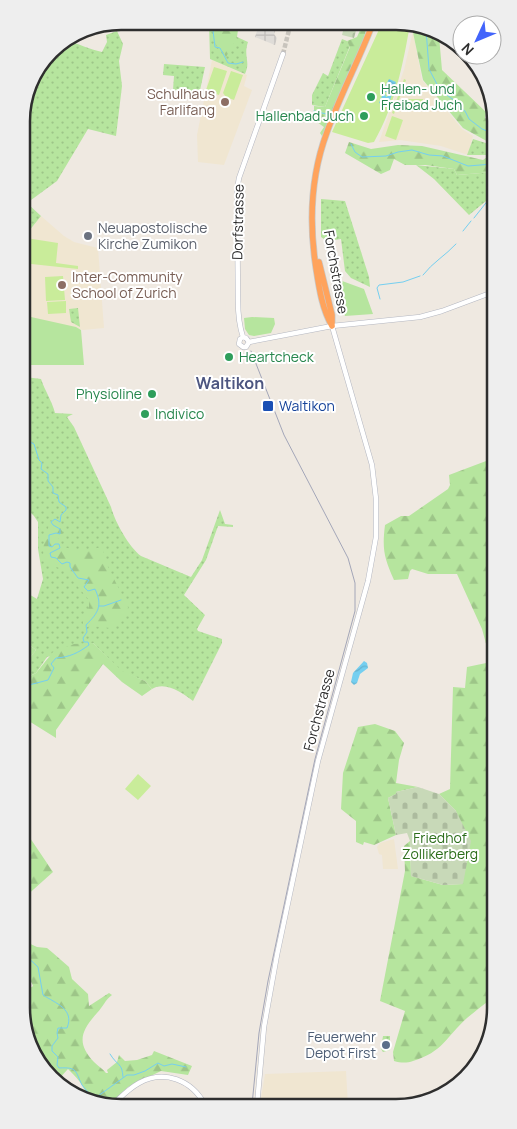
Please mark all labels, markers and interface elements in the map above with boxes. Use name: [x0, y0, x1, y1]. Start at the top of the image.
north arrow: [452, 15, 502, 65]
text: N: [457, 39, 478, 60]
place label: Hallen- und Freibad Juch: [381, 79, 462, 114]
place label: Schulhaus Farlifang: [147, 84, 215, 119]
marker: Hallen- und Freibad Juch: [365, 91, 377, 103]
marker: Schulhaus Farlifang: [219, 96, 231, 108]
place label: Hallenbad Juch: [256, 106, 354, 125]
marker: Hallenbad Juch: [358, 110, 370, 122]
street label: Dorfstrasse: [227, 184, 248, 260]
place label: Neuapostolische Kirche Zumikon: [98, 218, 207, 253]
street label: Forchstrasse: [320, 229, 353, 315]
marker: Neuapostolische Kirche Zumikon: [82, 230, 94, 242]
place label: Inter-Community School of Zurich: [72, 267, 183, 302]
marker: Inter-Community School of Zurich: [56, 279, 68, 291]
place label: Heartcheck: [239, 347, 315, 366]
marker: Heartcheck: [223, 351, 235, 363]
district label: Waltikon: [196, 372, 264, 394]
place label: Physioline: [76, 384, 142, 403]
marker: Physioline: [146, 388, 158, 400]
place label: Waltikon: [279, 396, 335, 415]
marker: Waltikon: [261, 399, 275, 413]
place label: Indivico: [155, 404, 204, 423]
marker: Indivico: [139, 408, 151, 420]
street label: Forchstrasse: [298, 667, 339, 753]
park label: Friedhof Zollikerberg: [402, 828, 478, 863]
place label: Feuerwehr Depot First: [306, 1027, 376, 1062]
marker: Feuerwehr Depot First: [380, 1039, 392, 1051]

